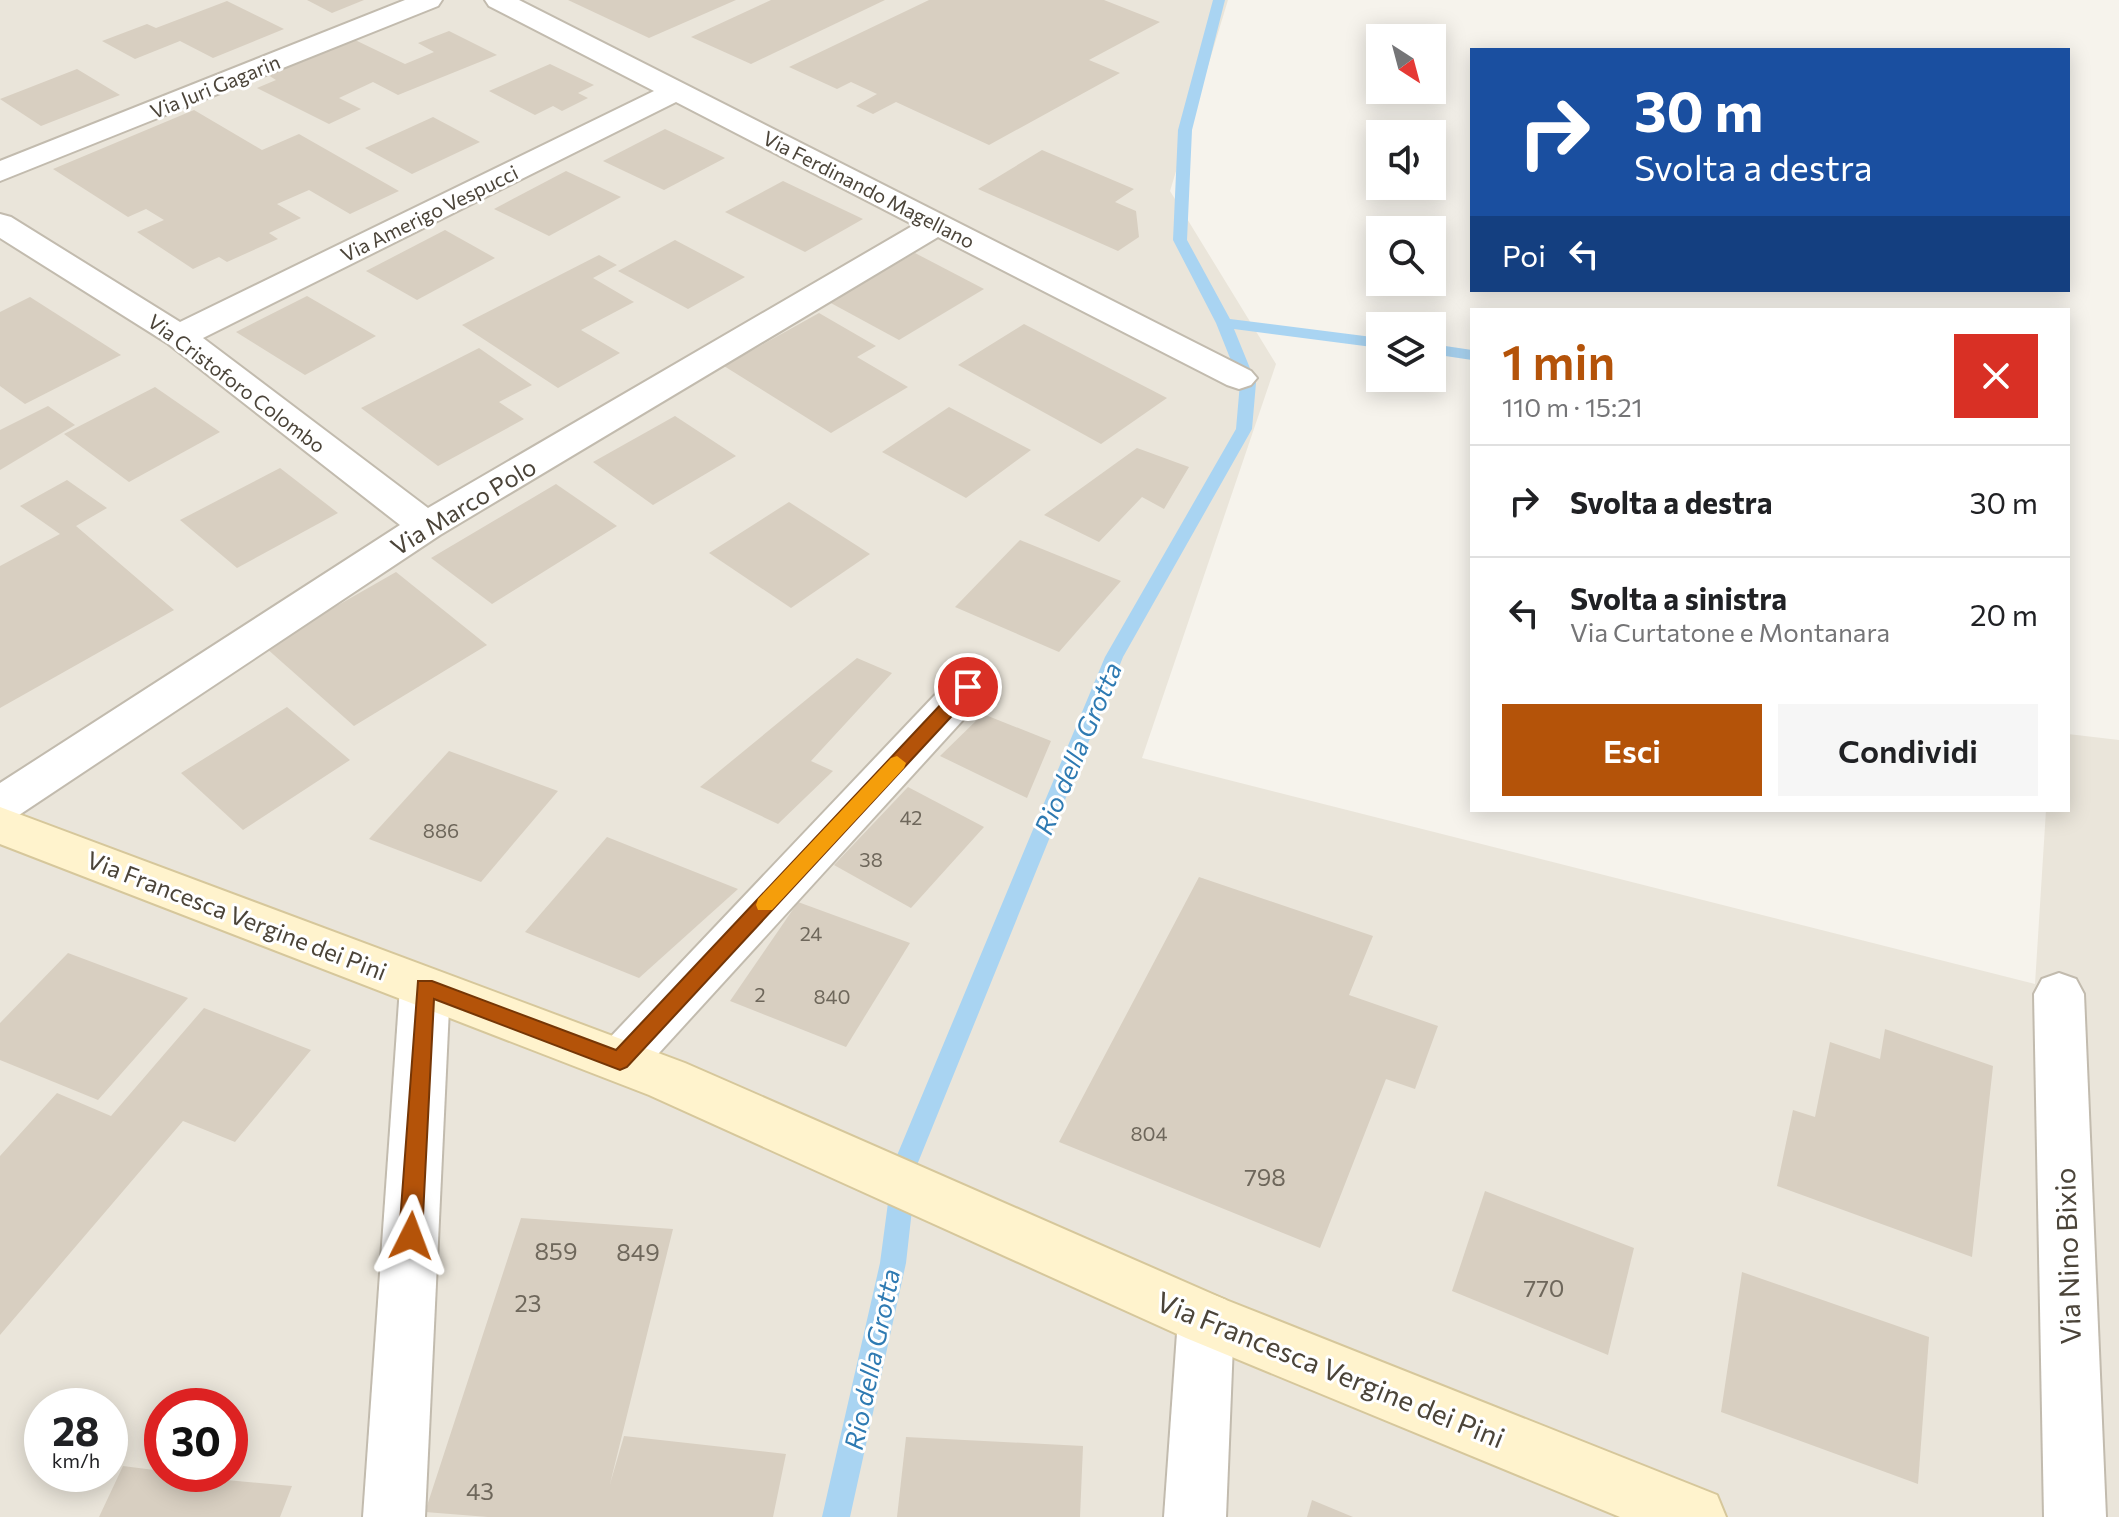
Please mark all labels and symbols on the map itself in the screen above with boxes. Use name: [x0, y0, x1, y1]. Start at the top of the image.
north arrow: [1366, 24, 1446, 104]
street label: Via Juri Gagarin: [147, 49, 283, 123]
street label: Via Ferdinando Magellano: [759, 125, 979, 253]
street label: Via Amerigo Vespucci: [336, 160, 522, 266]
street label: Via Cristoforo Colombo: [144, 309, 330, 457]
street label: Via Marco Polo: [385, 451, 541, 561]
pin: [934, 653, 1002, 721]
water label: Rio della Grotta: [1027, 657, 1127, 839]
house number: 42: [900, 805, 922, 829]
house number: 886: [423, 818, 459, 842]
street label: Via Francesca Vergine dei Pini: [83, 844, 391, 986]
house number: 38: [859, 847, 883, 871]
house number: 24: [800, 921, 822, 945]
house number: 2: [754, 982, 766, 1006]
house number: 840: [813, 984, 851, 1008]
house number: 804: [1130, 1121, 1168, 1145]
house number: 798: [1244, 1162, 1286, 1191]
street label: Via Nino Bixio: [2047, 1167, 2087, 1345]
position arrow: [369, 1194, 453, 1278]
house number: 859: [535, 1236, 577, 1265]
house number: 849: [616, 1237, 660, 1266]
water label: Rio della Grotta: [837, 1266, 905, 1452]
house number: 770: [1524, 1273, 1564, 1302]
street label: Via Francesca Vergine dei Pini: [1152, 1284, 1510, 1454]
house number: 23: [514, 1288, 542, 1317]
speed limit sign: 30: [144, 1388, 248, 1492]
house number: 43: [466, 1476, 494, 1505]

